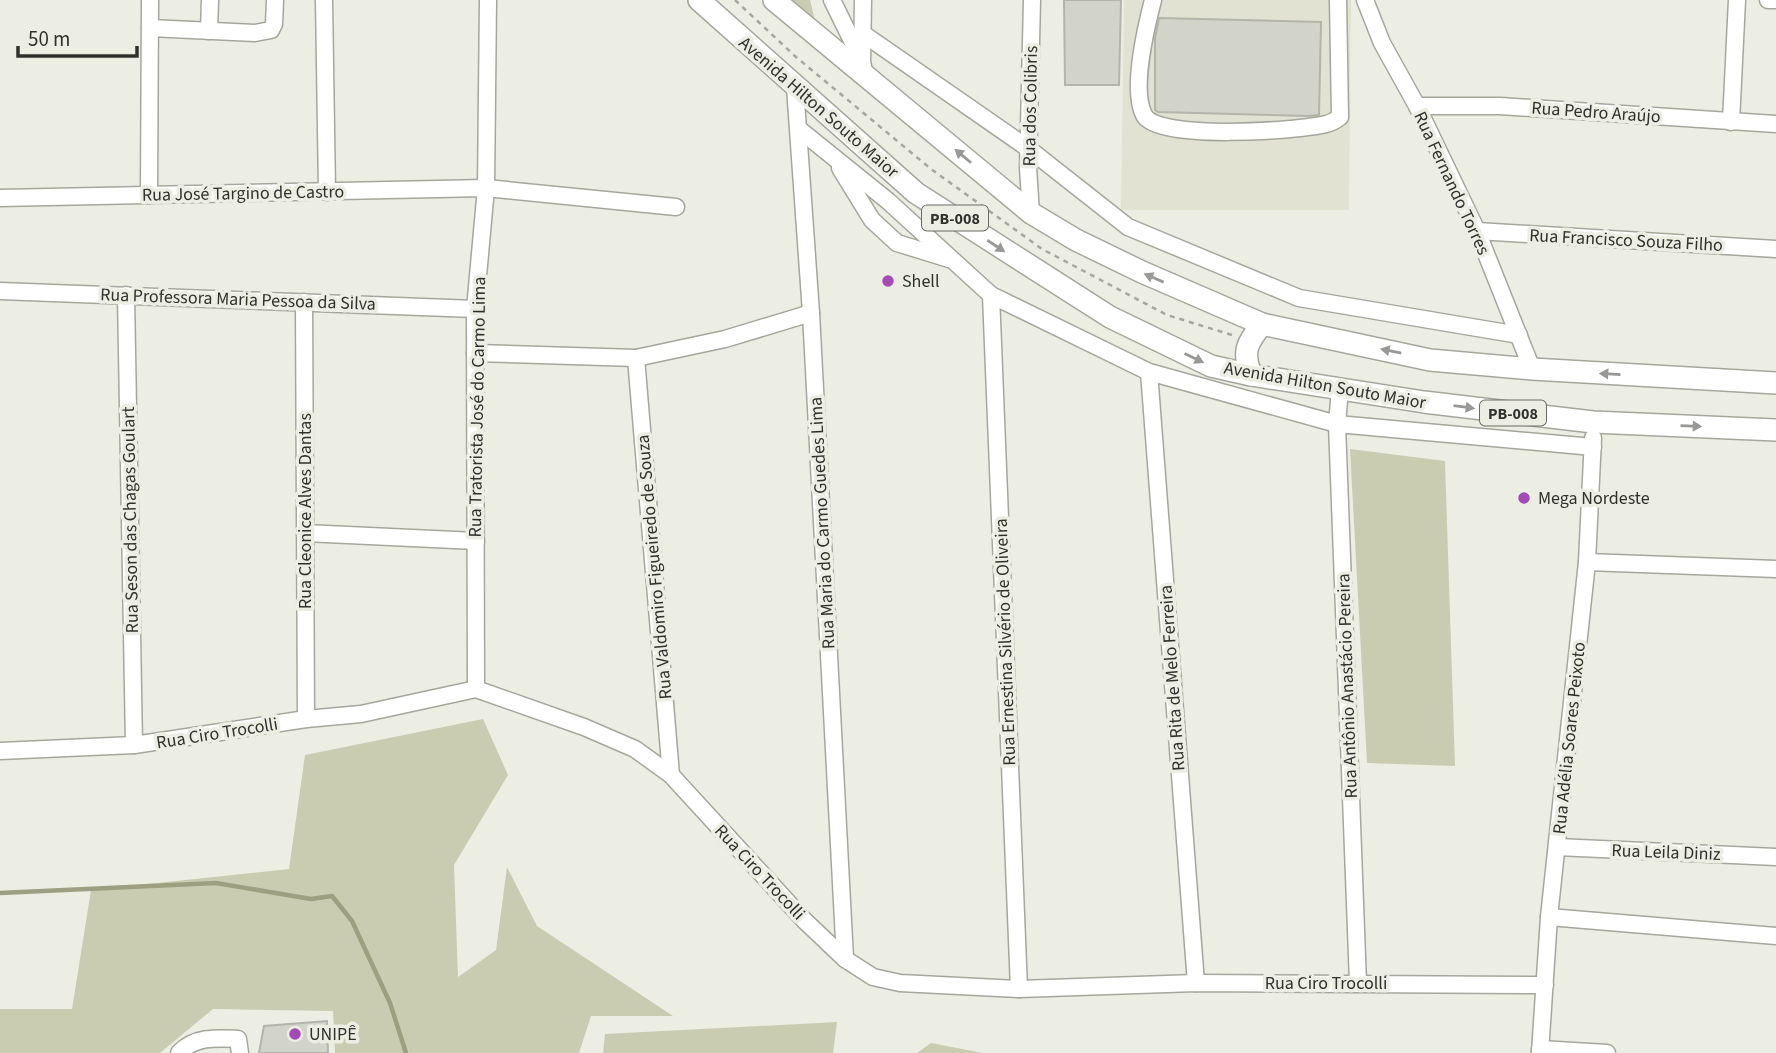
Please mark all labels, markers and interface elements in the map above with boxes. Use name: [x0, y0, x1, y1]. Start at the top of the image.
scale bar: [18, 14, 136, 58]
text: 50 m: [28, 24, 70, 54]
street label: Avenida Hilton Souto Maior: [733, 31, 905, 184]
street label: Rua dos Colibris: [1017, 45, 1044, 167]
street label: Rua Pedro Araújo: [1531, 96, 1661, 129]
street label: Rua Fernando Torres: [1407, 107, 1496, 259]
one-way arrow: [954, 148, 972, 164]
street label: Rua José Targino de Castro: [142, 179, 344, 208]
road number: PB-008: [922, 206, 988, 230]
street label: Rua Francisco Souza Filho: [1529, 223, 1723, 258]
one-way arrow: [987, 239, 1006, 252]
place label: Shell: [902, 269, 940, 294]
one-way arrow: [1143, 272, 1164, 283]
marker: Shell: [880, 273, 896, 289]
street label: Rua Tratorista José do Carmo Lima: [463, 276, 492, 538]
street label: Rua Professora Maria Pessoa da Silva: [100, 282, 376, 317]
one-way arrow: [1380, 346, 1402, 357]
one-way arrow: [1184, 352, 1204, 363]
street label: Avenida Hilton Souto Maior: [1222, 355, 1429, 416]
one-way arrow: [1599, 368, 1621, 379]
street label: Rua Maria do Carmo Guedes Lima: [803, 396, 842, 650]
road number: PB-008: [1480, 400, 1546, 426]
one-way arrow: [1453, 402, 1475, 413]
street label: Rua Seson das Chagas Goulart: [116, 406, 145, 634]
street label: Rua Cleonice Alves Dantas: [293, 413, 318, 609]
one-way arrow: [1680, 421, 1702, 432]
street label: Rua Valdomiro Figueiredo de Souza: [630, 434, 679, 700]
place label: Mega Nordeste: [1538, 486, 1650, 511]
marker: Mega Nordeste: [1516, 490, 1532, 506]
street label: Rua Ernestina Silvério de Oliveira: [989, 518, 1022, 766]
street label: Rua Antônio Anastácio Pereira: [1331, 573, 1364, 799]
street label: Rua Rita de Melo Ferreira: [1154, 584, 1191, 772]
street label: Rua Adélia Soares Peixoto: [1547, 641, 1592, 835]
street label: Rua Ciro Trocolli: [155, 712, 280, 755]
street label: Rua Ciro Trocolli: [709, 819, 811, 926]
street label: Rua Leila Diniz: [1611, 838, 1721, 867]
street label: Rua Ciro Trocolli: [1265, 971, 1387, 996]
place label: UNIPÊ: [309, 1022, 357, 1047]
marker: UNIPÊ: [287, 1026, 303, 1042]

